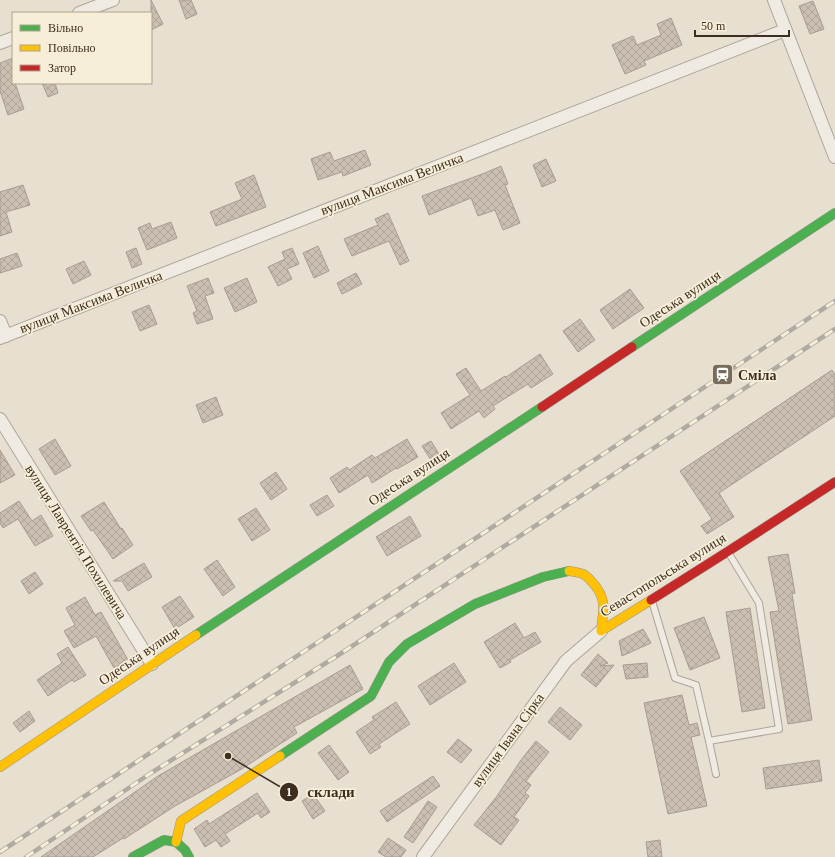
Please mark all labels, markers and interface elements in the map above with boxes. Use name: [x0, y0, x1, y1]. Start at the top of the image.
legend: [12, 12, 152, 84]
scale bar: [695, 12, 789, 38]
text: 50 m: [701, 19, 726, 33]
text: Вільно: [48, 21, 83, 35]
text: Повільно: [48, 41, 96, 55]
text: Затор: [48, 61, 76, 75]
street label: вулиця Максима Величка: [319, 150, 466, 218]
street label: Одеська вулиця: [637, 267, 724, 331]
street label: вулиця Максима Величка: [18, 268, 165, 336]
station icon: Сміла: [710, 362, 736, 388]
place label: Сміла: [738, 368, 776, 383]
street label: Одеська вулиця: [366, 445, 453, 509]
street label: вулиця Лаврентія Похилевича: [22, 462, 130, 623]
street label: Севастопольська вулиця: [598, 530, 729, 620]
street label: Одеська вулиця: [96, 623, 182, 688]
street label: вулиця Івана Сірка: [469, 690, 547, 790]
callout: склади: [279, 779, 363, 806]
text: склади: [307, 784, 355, 800]
text: 1: [286, 785, 292, 799]

